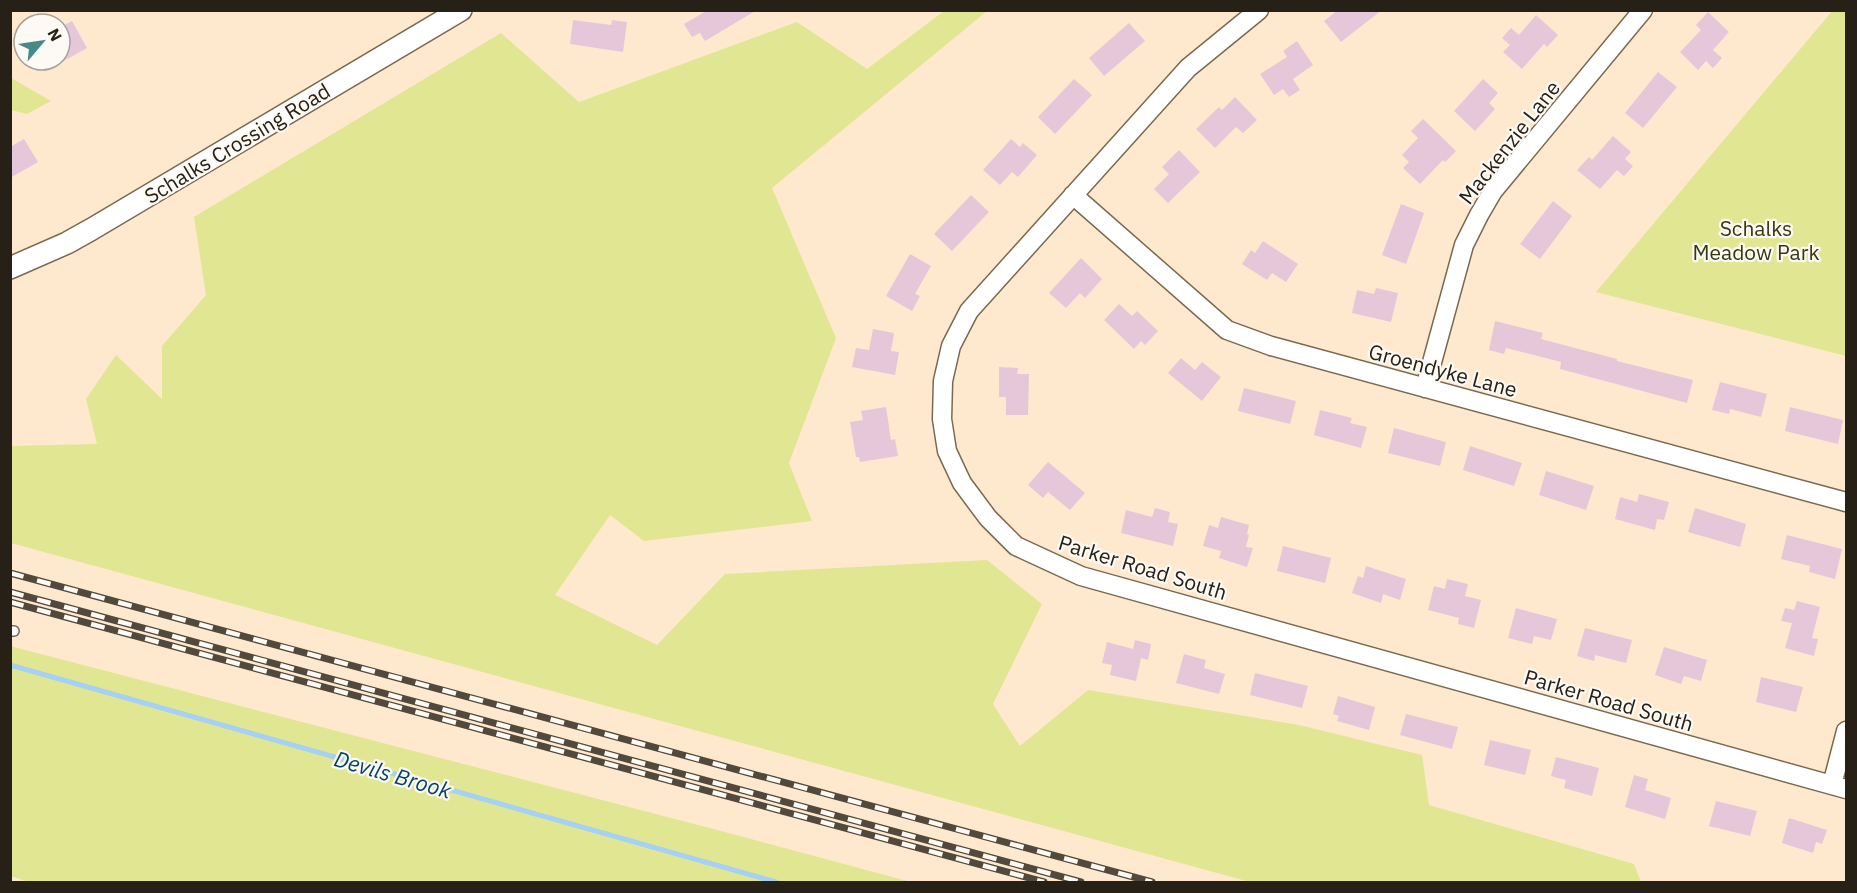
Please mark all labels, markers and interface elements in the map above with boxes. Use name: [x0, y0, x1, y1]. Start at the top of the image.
north arrow: [12, 12, 72, 72]
text: N: [44, 25, 67, 45]
street label: Mackenzie Lane: [1452, 74, 1566, 210]
street label: Schalks Crossing Road: [139, 76, 335, 210]
park label: Schalks Meadow Park: [1692, 214, 1820, 266]
street label: Groendyke Lane: [1366, 337, 1520, 403]
street label: Parker Road South: [1055, 528, 1231, 606]
street label: Parker Road South: [1521, 662, 1697, 738]
water label: Devils Brook: [331, 743, 455, 805]

